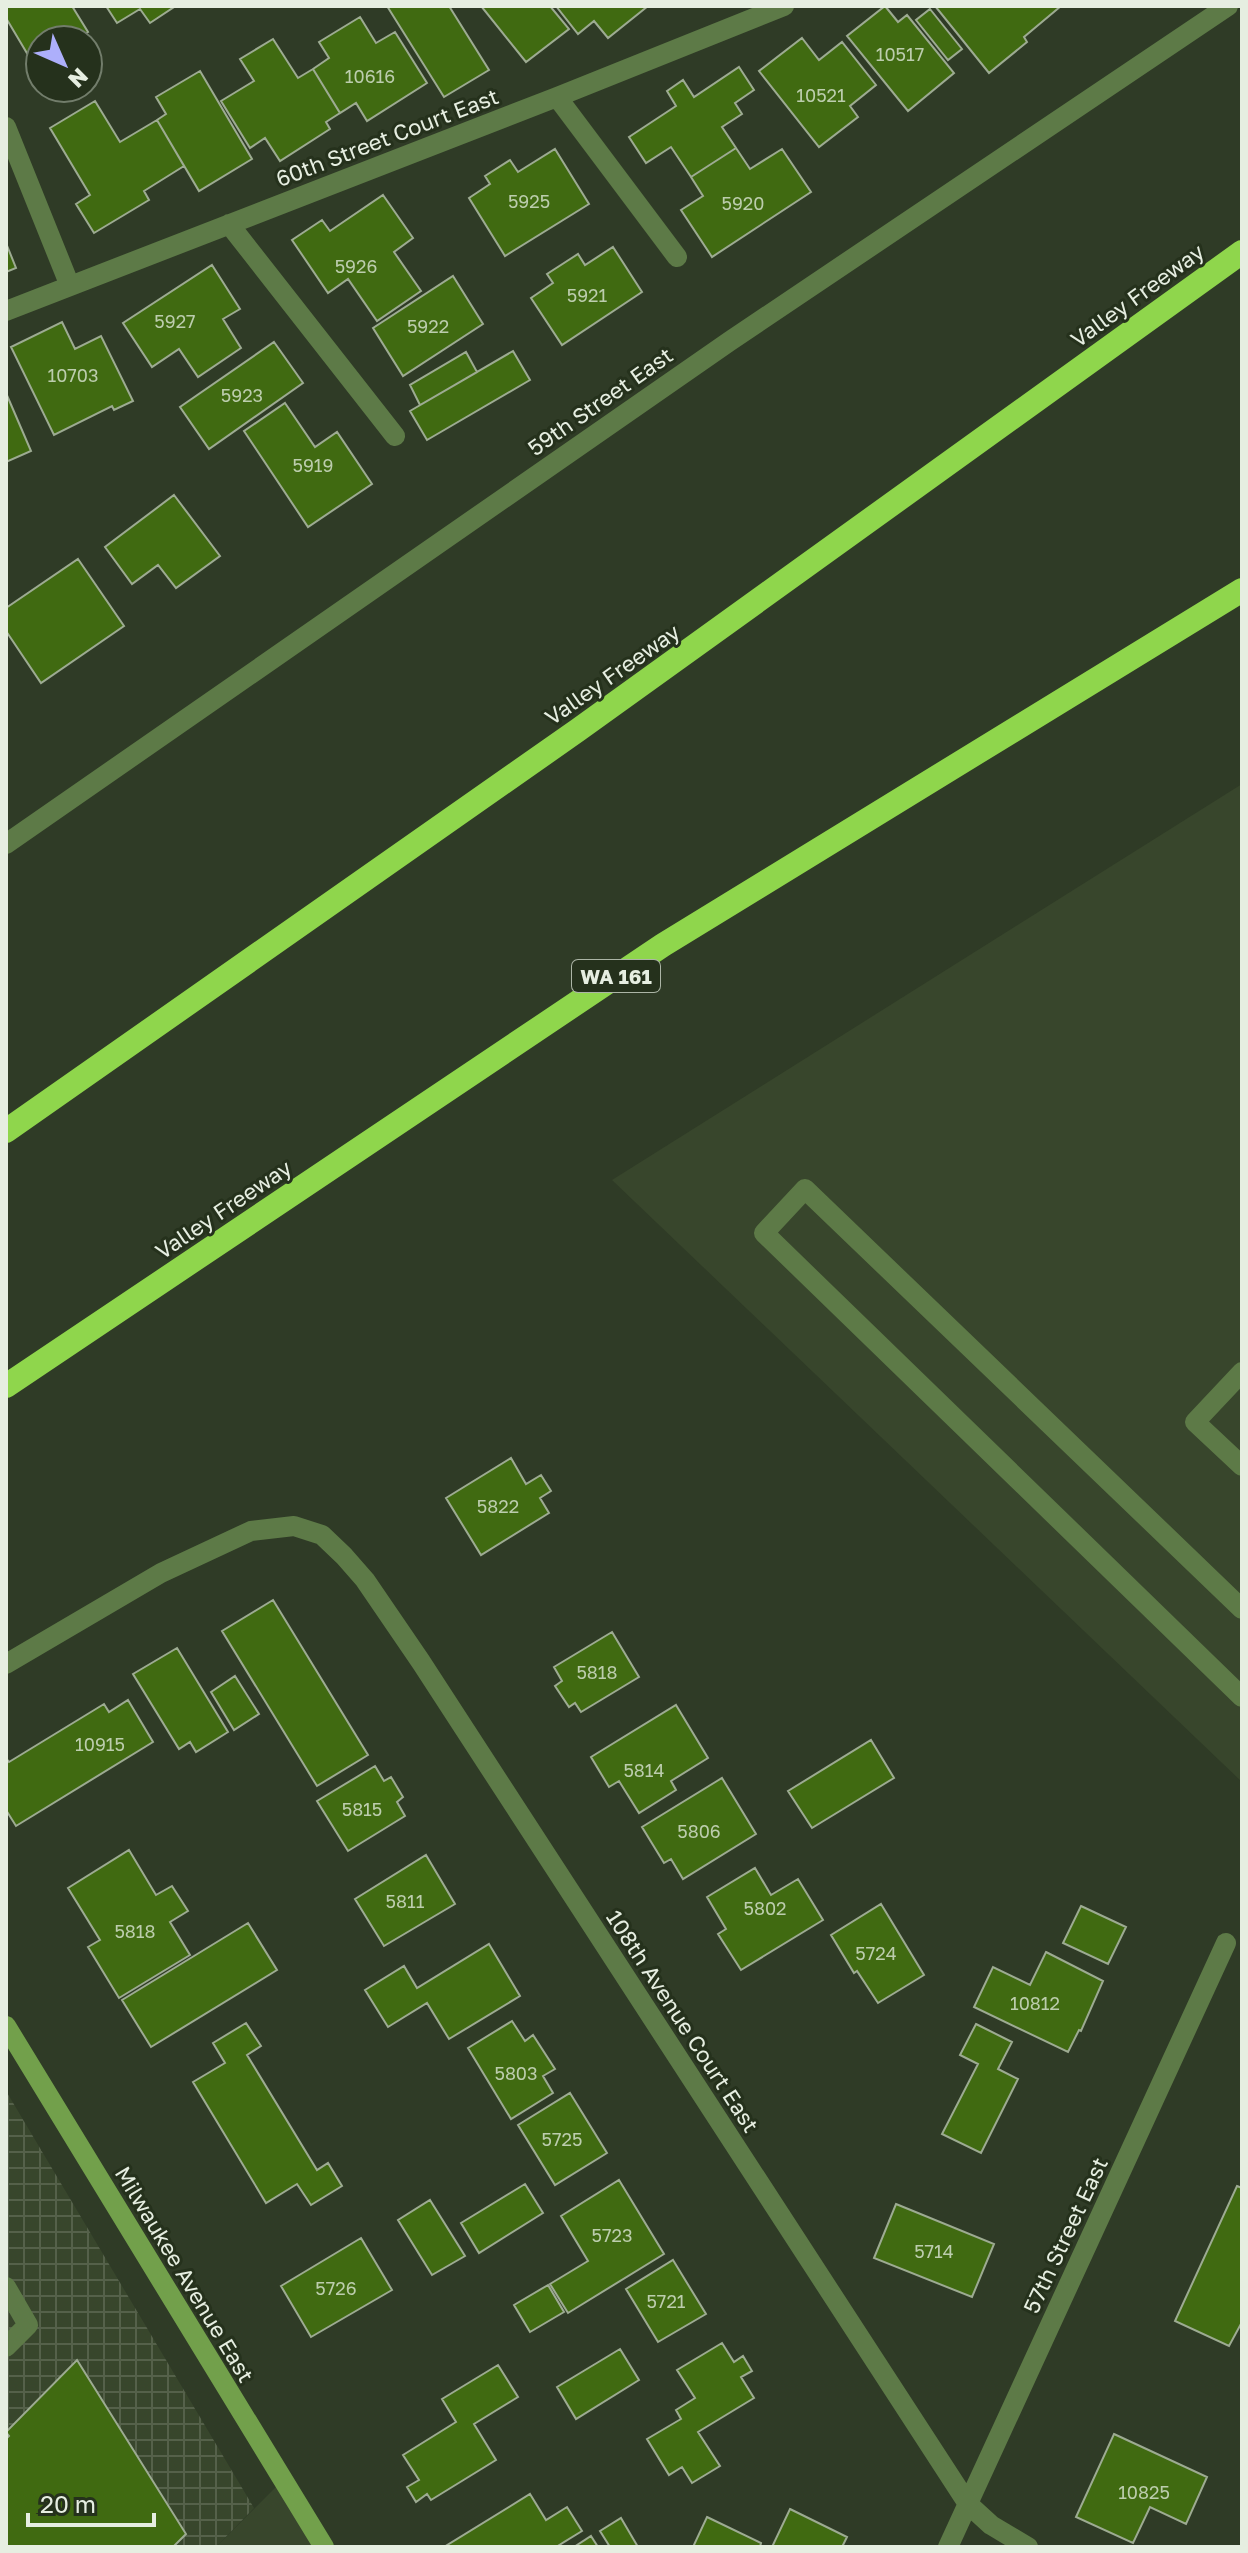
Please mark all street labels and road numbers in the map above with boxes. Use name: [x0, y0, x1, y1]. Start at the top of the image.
street label: 60th Street Court East: [272, 82, 502, 192]
street label: Valley Freeway: [1065, 238, 1209, 352]
street label: 59th Street East: [522, 341, 678, 461]
street label: Valley Freeway: [539, 618, 685, 730]
road number: WA 161: [572, 960, 660, 992]
street label: Valley Freeway: [150, 1154, 296, 1264]
street label: 108th Avenue Court East: [601, 1905, 765, 2137]
street label: 57th Street East: [1017, 2153, 1113, 2317]
street label: Milwaukee Avenue East: [110, 2161, 260, 2387]

